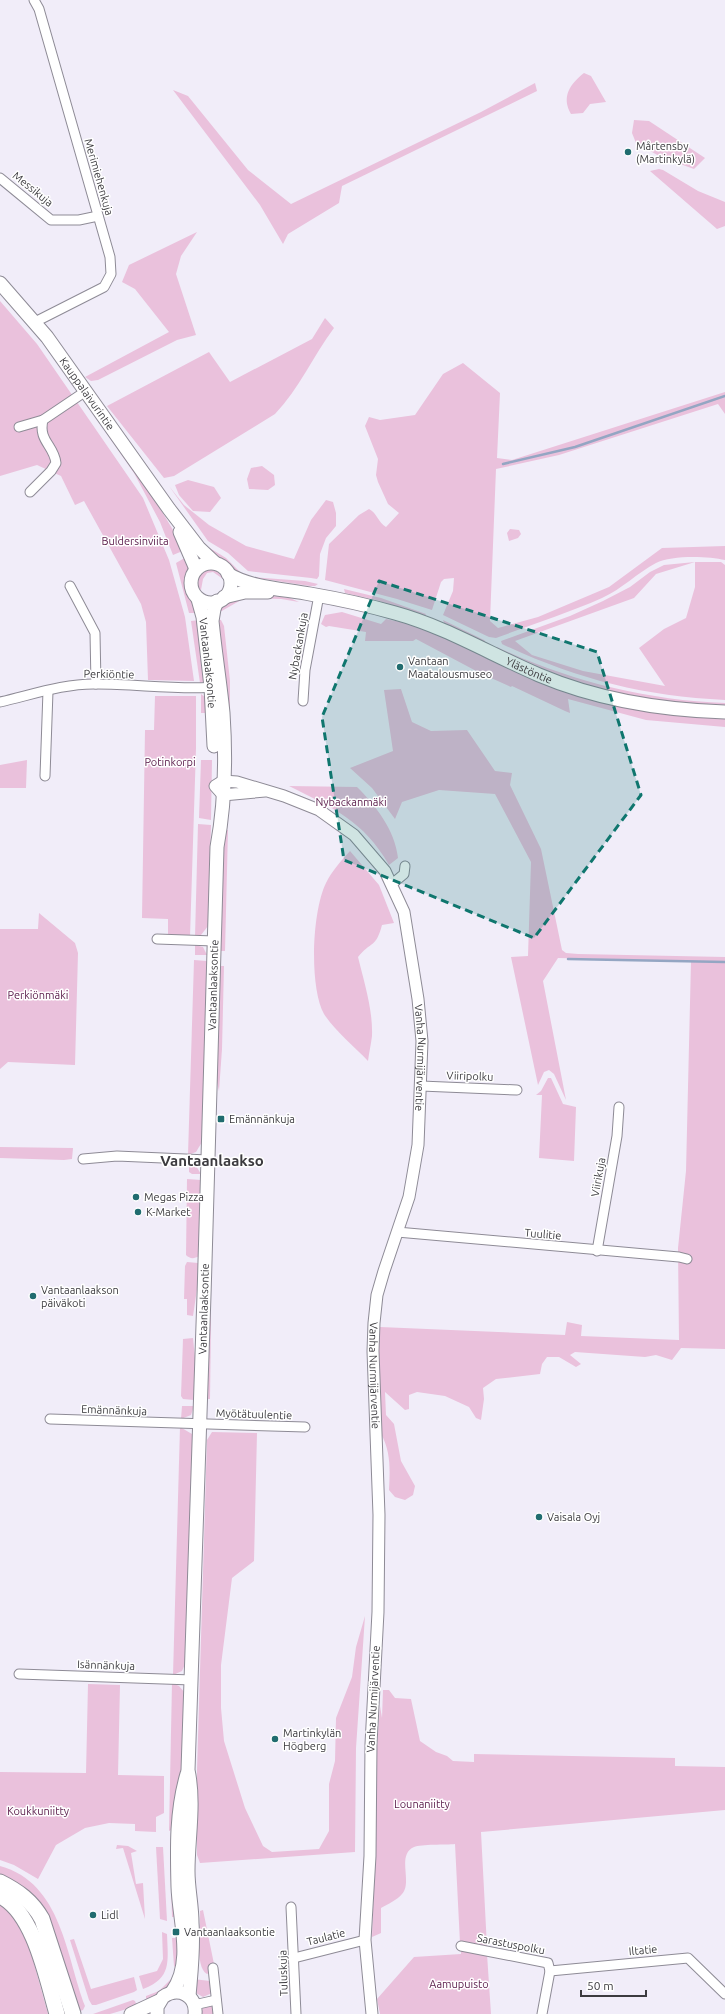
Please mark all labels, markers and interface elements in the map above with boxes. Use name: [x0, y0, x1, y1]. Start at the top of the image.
street label: Merimiehenkuja: [82, 137, 116, 217]
place label: Mårtensby (Martinkylä): [636, 140, 695, 166]
marker: Mårtensby (Martinkylä): [623, 147, 633, 157]
street label: Messikuja: [11, 169, 55, 209]
street label: Kauppalaivurintie: [57, 355, 117, 432]
park label: Buldersinviita: [101, 535, 169, 547]
street label: Nybackankuja: [286, 611, 310, 681]
street label: Vantaanlaaksontie: [197, 617, 218, 709]
place label: Vantaan Maatalousmuseo: [408, 655, 492, 680]
street label: Ylästöntie: [504, 655, 554, 686]
marker: Vantaan Maatalousmuseo: [395, 662, 405, 672]
street label: Perkiöntie: [84, 668, 134, 680]
park label: Potinkorpi: [144, 756, 196, 768]
park label: Nybackanmäki: [315, 796, 387, 808]
street label: Vantaanlaaksontie: [206, 939, 220, 1031]
park label: Perkiönmäki: [8, 989, 68, 1001]
street label: Vanha Nurmijärventie: [413, 1003, 428, 1111]
street label: Viiripolku: [446, 1069, 494, 1083]
place label: Emännänkuja: [229, 1113, 295, 1125]
marker: Emännänkuja: [216, 1114, 226, 1124]
district label: Vantaanlaakso: [160, 1152, 264, 1169]
street label: Viirikuja: [589, 1156, 607, 1198]
place label: Megas Pizza: [144, 1191, 204, 1203]
marker: Megas Pizza: [131, 1192, 141, 1202]
place label: K-Market: [146, 1206, 191, 1218]
marker: K-Market: [133, 1207, 143, 1217]
street label: Tuulitie: [524, 1226, 562, 1242]
street label: Vantaanlaaksontie: [196, 1263, 211, 1355]
place label: Vantaanlaakson päiväkoti: [41, 1284, 119, 1309]
marker: Vantaanlaakson päiväkoti: [28, 1291, 38, 1301]
street label: Vanha Nurmijärventie: [367, 1322, 382, 1429]
street label: Emännänkuja: [81, 1403, 147, 1417]
street label: Myötätuulentie: [216, 1407, 292, 1421]
place label: Vaisala Oyj: [547, 1511, 600, 1523]
marker: Vaisala Oyj: [534, 1512, 544, 1522]
street label: Vanha Nurmijärventie: [364, 1645, 382, 1753]
street label: Isännänkuja: [77, 1658, 135, 1672]
place label: Martinkylän Högberg: [283, 1727, 341, 1752]
marker: Martinkylän Högberg: [270, 1734, 280, 1744]
park label: Lounaniitty: [394, 1798, 451, 1810]
park label: Koukkuniitty: [7, 1805, 70, 1817]
place label: Lidl: [101, 1909, 119, 1921]
marker: Lidl: [88, 1910, 98, 1920]
place label: Vantaanlaaksontie: [184, 1926, 275, 1938]
street label: Taulatie: [306, 1926, 346, 1948]
marker: Vantaanlaaksontie: [171, 1927, 181, 1937]
street label: Sarastuspolku: [476, 1932, 546, 1956]
street label: Iltatie: [628, 1943, 658, 1957]
street label: Tuluskuja: [276, 1950, 290, 1996]
scale bar: [581, 1972, 646, 1998]
park label: Aamupuisto: [429, 1978, 489, 1990]
text: 50 m: [587, 1979, 614, 1992]

